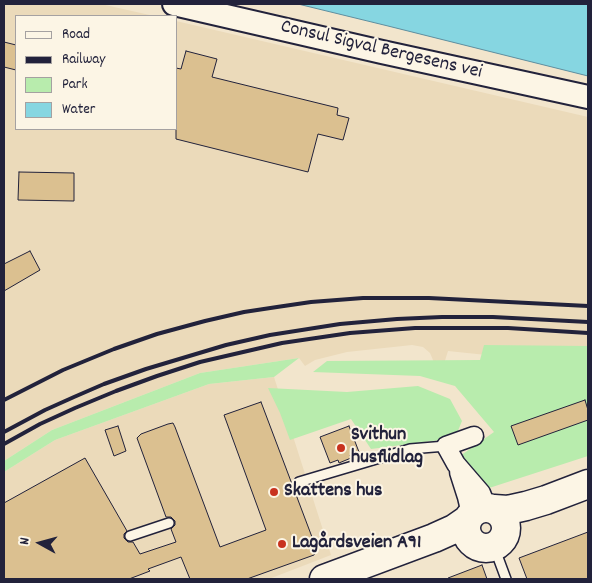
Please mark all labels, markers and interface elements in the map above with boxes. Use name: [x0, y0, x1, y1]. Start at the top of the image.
legend: [15, 15, 178, 130]
street label: Consul Sigval Bergesens vei: [278, 16, 484, 86]
text: Road: [62, 24, 90, 46]
text: Railway: [62, 49, 105, 71]
text: Park: [62, 74, 88, 96]
text: Water: [62, 99, 95, 121]
place label: Svithun husflidlag: [351, 424, 423, 471]
marker: Svithun husflidlag: [335, 442, 347, 454]
place label: Skattens hus: [284, 480, 382, 504]
marker: Skattens hus: [268, 486, 280, 498]
north arrow: [15, 518, 65, 568]
place label: Lagårdsveien A91: [292, 532, 421, 556]
text: N: [15, 537, 35, 546]
marker: Lagårdsveien A91: [276, 538, 288, 550]

